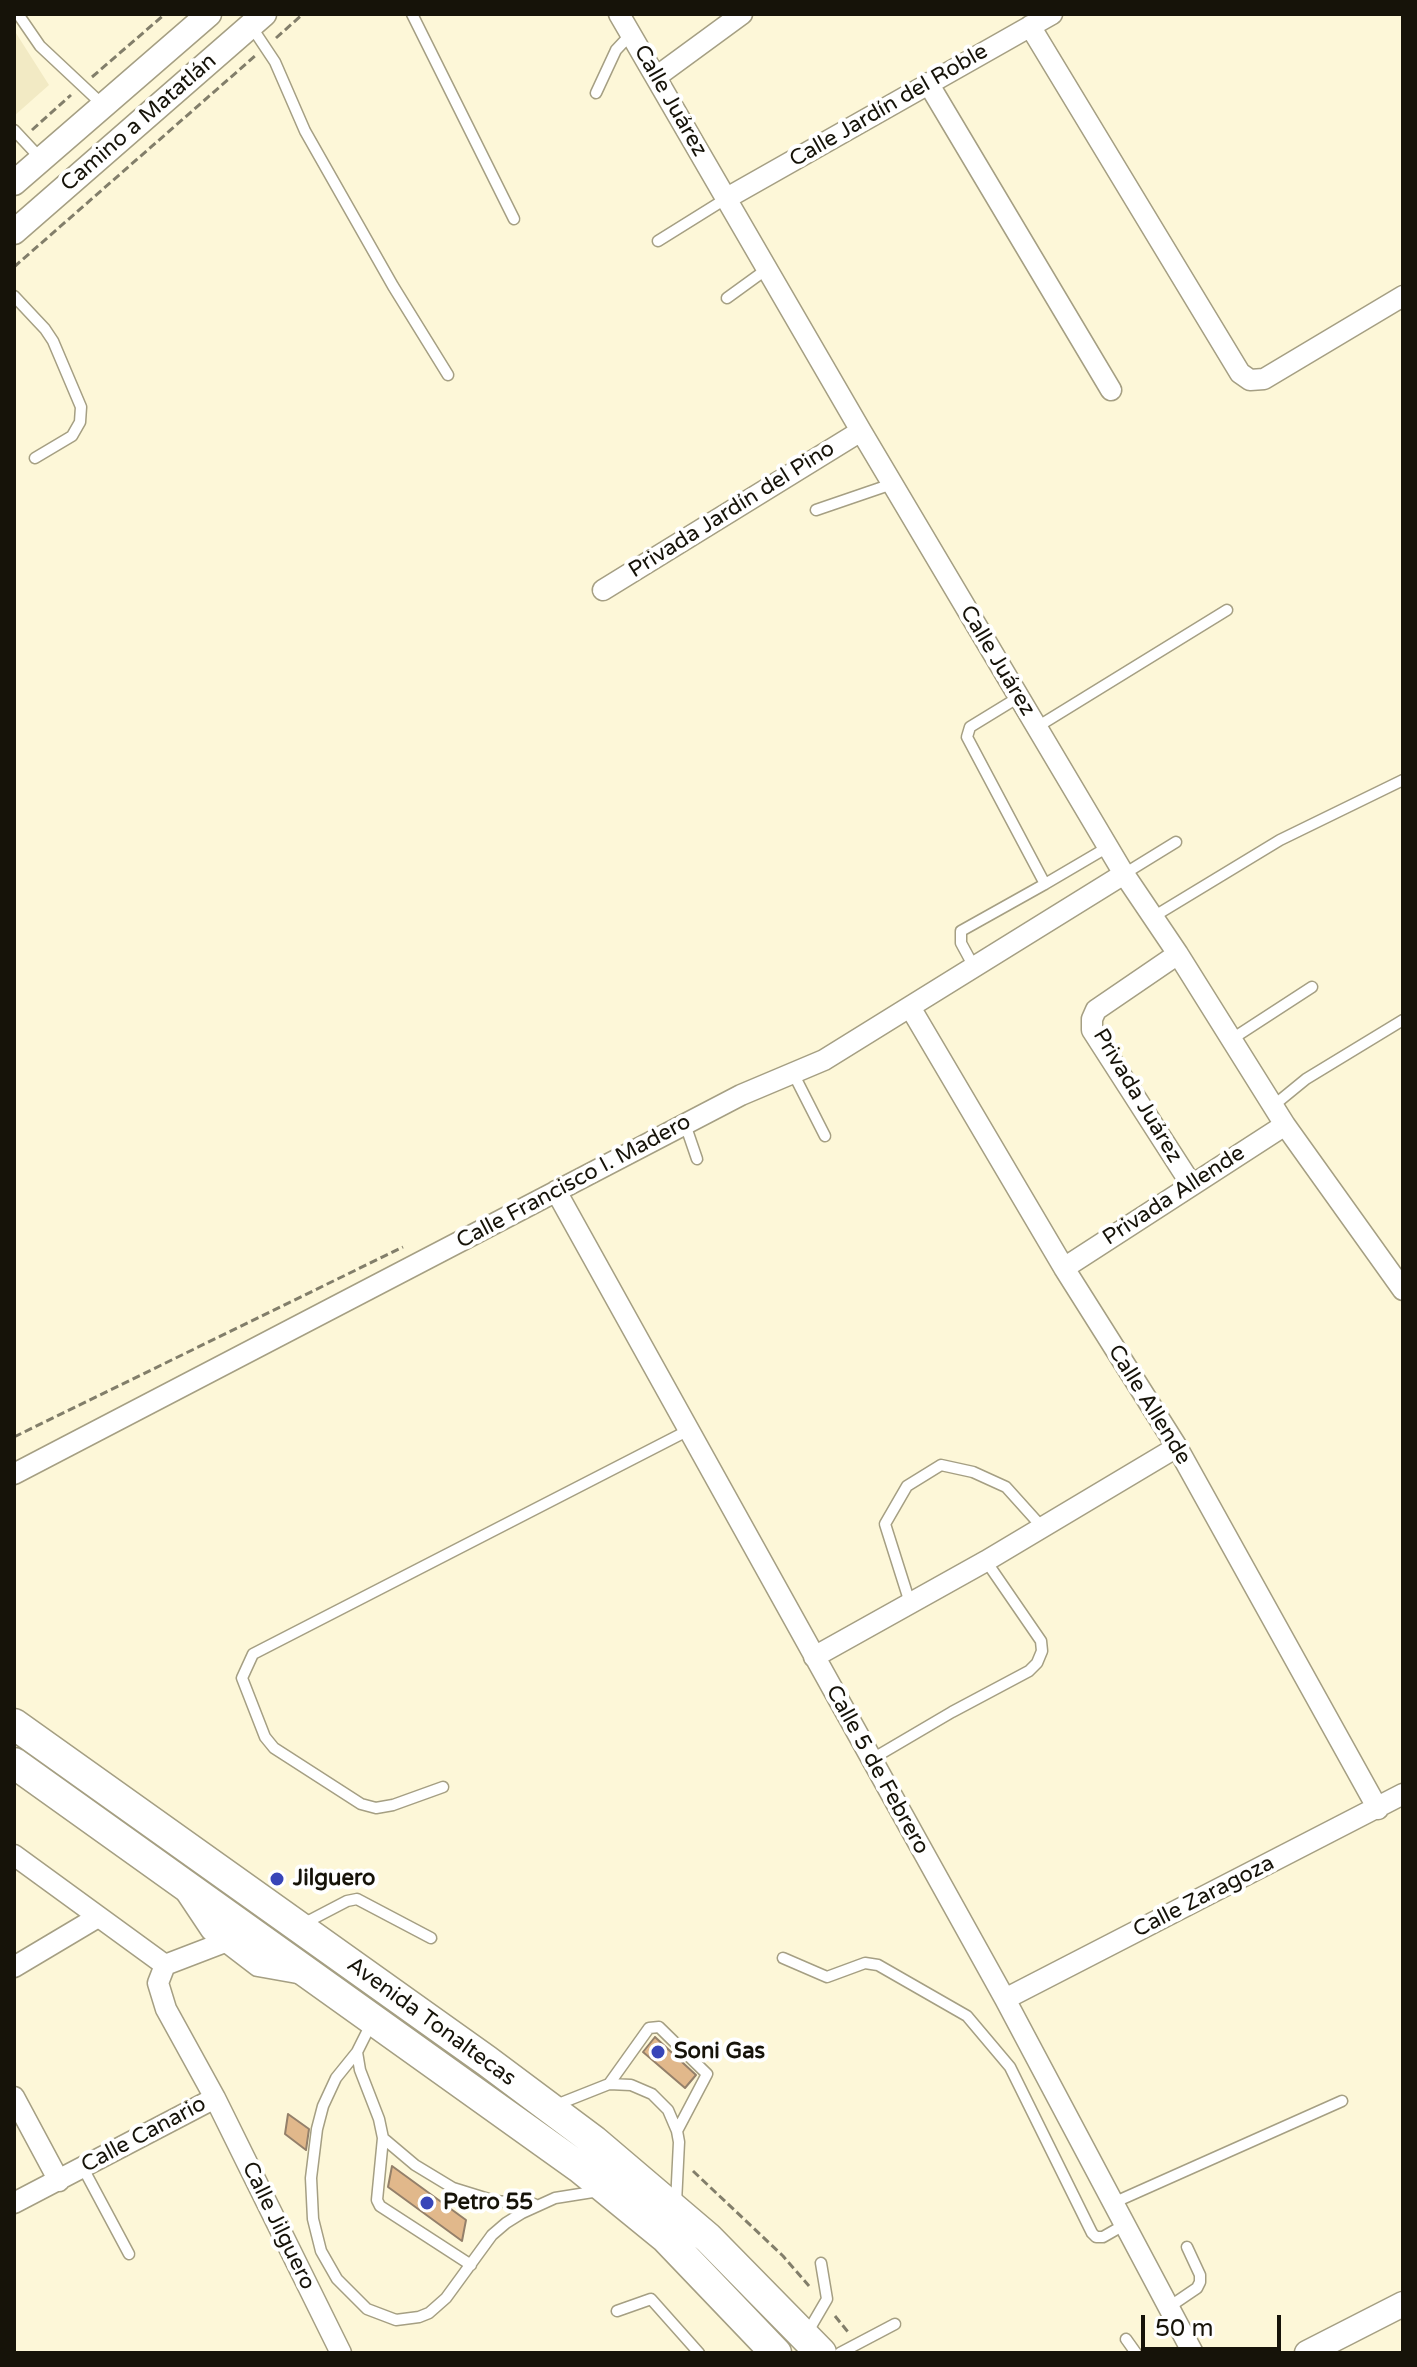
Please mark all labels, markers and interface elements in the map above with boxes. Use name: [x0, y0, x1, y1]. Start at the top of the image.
street label: Calle Jardín del Roble: [785, 38, 993, 174]
street label: Calle Juárez: [627, 41, 713, 161]
street label: Camino a Matatlán: [56, 48, 222, 198]
street label: Privada Jardín del Pino: [624, 436, 840, 584]
street label: Calle Juárez: [954, 601, 1040, 721]
street label: Privada Juárez: [1087, 1024, 1187, 1168]
street label: Calle Francisco I. Madero: [452, 1109, 696, 1255]
street label: Privada Allende: [1098, 1140, 1250, 1252]
street label: Calle Allende: [1102, 1340, 1196, 1470]
street label: Calle 5 de Febrero: [820, 1681, 934, 1859]
street label: Calle Zaragoza: [1129, 1850, 1279, 1944]
place label: Jilguero: [293, 1866, 375, 1892]
marker: Jilguero: [268, 1870, 286, 1888]
street label: Avenida Tonaltecas: [341, 1952, 521, 2092]
place label: Soni Gas: [674, 2039, 765, 2065]
marker: Soni Gas: [649, 2043, 667, 2061]
street label: Calle Canario: [77, 2091, 211, 2179]
street label: Calle Jilguero: [236, 2158, 320, 2294]
place label: Petro 55: [443, 2190, 533, 2216]
marker: Petro 55: [418, 2194, 436, 2212]
scale bar: [1145, 2299, 1285, 2349]
text: 50 m: [1155, 2314, 1213, 2343]

